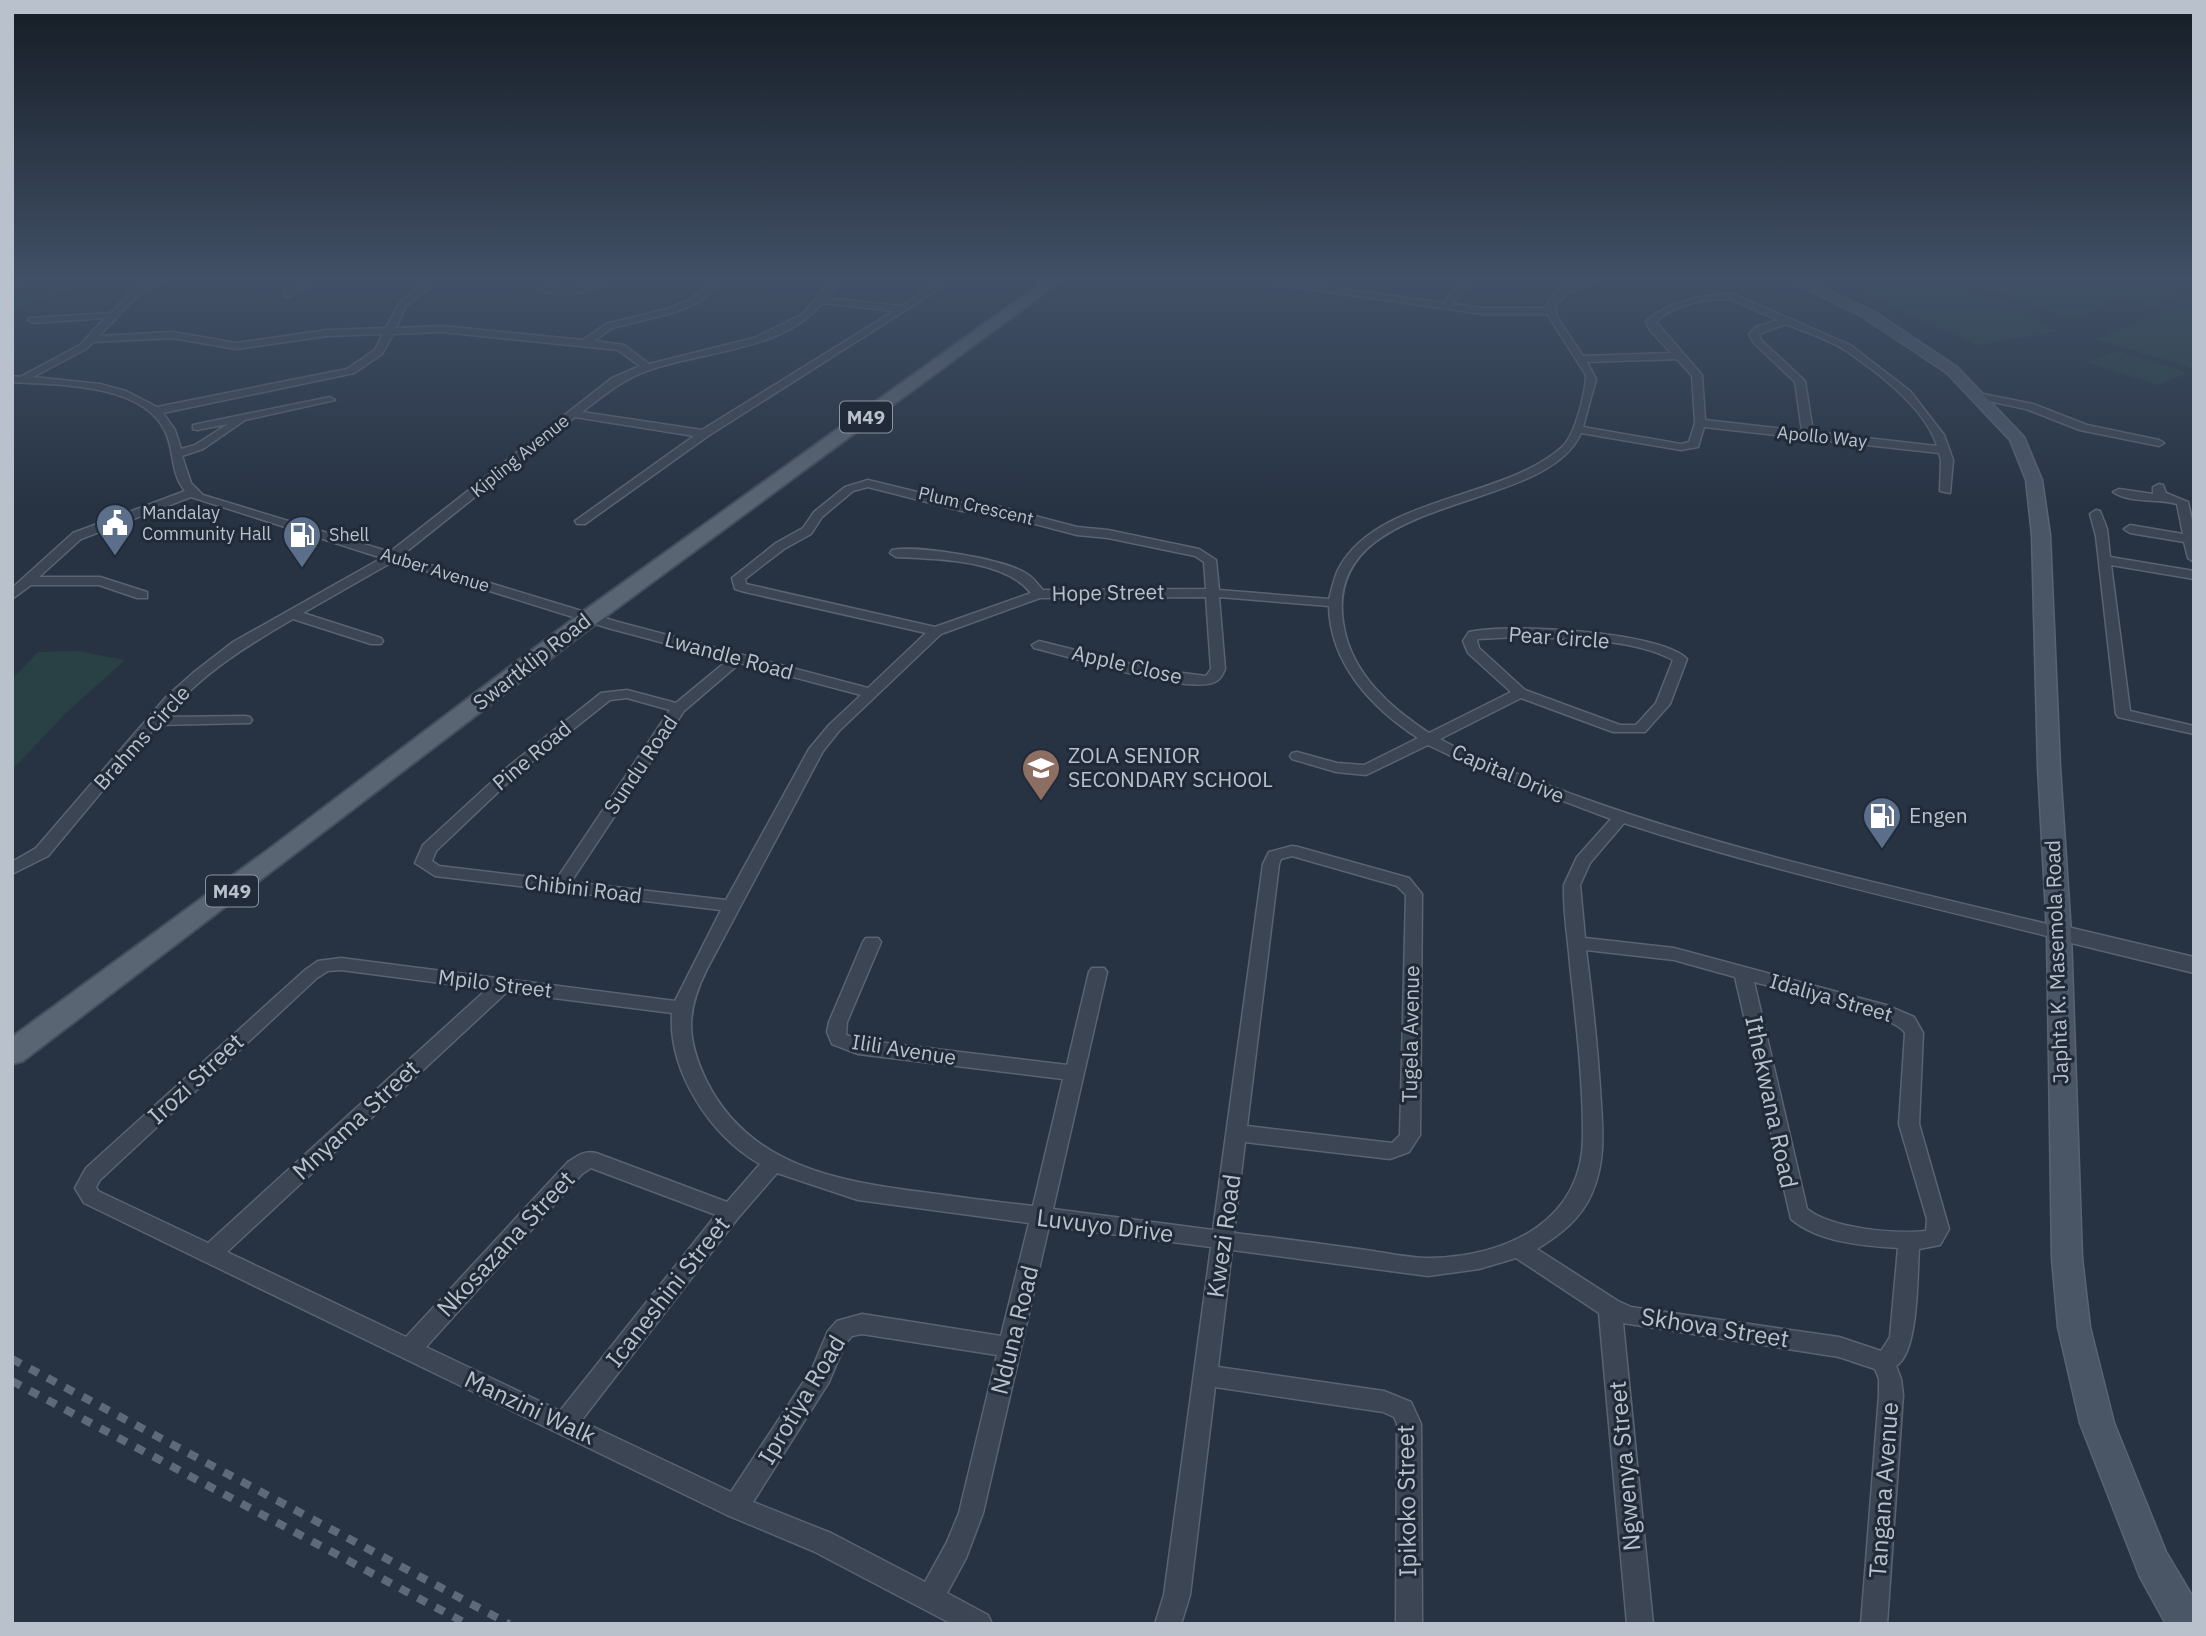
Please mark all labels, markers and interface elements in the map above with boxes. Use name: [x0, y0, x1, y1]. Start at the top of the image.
road number: M49: [840, 402, 892, 432]
street label: Kipling Avenue: [466, 409, 574, 502]
street label: Apollo Way: [1776, 420, 1868, 453]
street label: Plum Crescent: [916, 481, 1036, 530]
place label: Mandalay Community Hall: [142, 501, 271, 545]
public building icon: Mandalay Community Hall: [94, 502, 136, 557]
fuel station icon: Shell: [281, 514, 323, 569]
place label: Shell: [329, 523, 369, 546]
street label: Auber Avenue: [378, 542, 493, 597]
street label: Hope Street: [1051, 577, 1165, 607]
street label: Swartklip Road: [467, 606, 596, 716]
street label: Pear Circle: [1508, 619, 1611, 655]
street label: Lwandle Road: [662, 624, 796, 686]
street label: Apple Close: [1069, 638, 1185, 690]
street label: Brahms Circle: [87, 679, 196, 796]
street label: Sundu Road: [597, 710, 683, 819]
street label: Pine Road: [486, 714, 577, 796]
street label: Capital Drive: [1448, 737, 1569, 809]
place label: ZOLA SENIOR SECONDARY SCHOOL: [1068, 741, 1273, 793]
school or university icon: ZOLA SENIOR SECONDARY SCHOOL: [1020, 747, 1062, 802]
fuel station icon: Engen: [1861, 795, 1903, 850]
place label: Engen: [1909, 801, 1968, 829]
street label: Japhta K. Masemola Road: [2038, 840, 2074, 1084]
street label: Chibini Road: [523, 867, 643, 909]
road number: M49: [206, 876, 258, 906]
street label: Mpilo Street: [437, 962, 554, 1004]
street label: Tugela Avenue: [1395, 965, 1425, 1103]
street label: Idaliya Street: [1767, 966, 1896, 1028]
street label: Ithekwana Road: [1738, 1012, 1806, 1191]
street label: Irozi Street: [140, 1026, 250, 1131]
street label: Ilili Avenue: [850, 1027, 958, 1071]
street label: Mnyama Street: [285, 1052, 426, 1186]
street label: Nkosazana Street: [429, 1163, 581, 1323]
street label: Kwezi Road: [1199, 1172, 1248, 1300]
street label: Luvuyo Drive: [1035, 1201, 1175, 1249]
street label: Icaneshini Street: [598, 1209, 736, 1374]
street label: Nduna Road: [983, 1262, 1045, 1398]
street label: Skhova Street: [1639, 1300, 1791, 1355]
street label: Iprotiya Road: [750, 1329, 852, 1470]
street label: Manzini Walk: [460, 1363, 602, 1452]
street label: Ngwenya Street: [1601, 1380, 1647, 1552]
street label: Tangana Avenue: [1861, 1401, 1905, 1579]
street label: Ipikoko Street: [1389, 1425, 1423, 1577]

